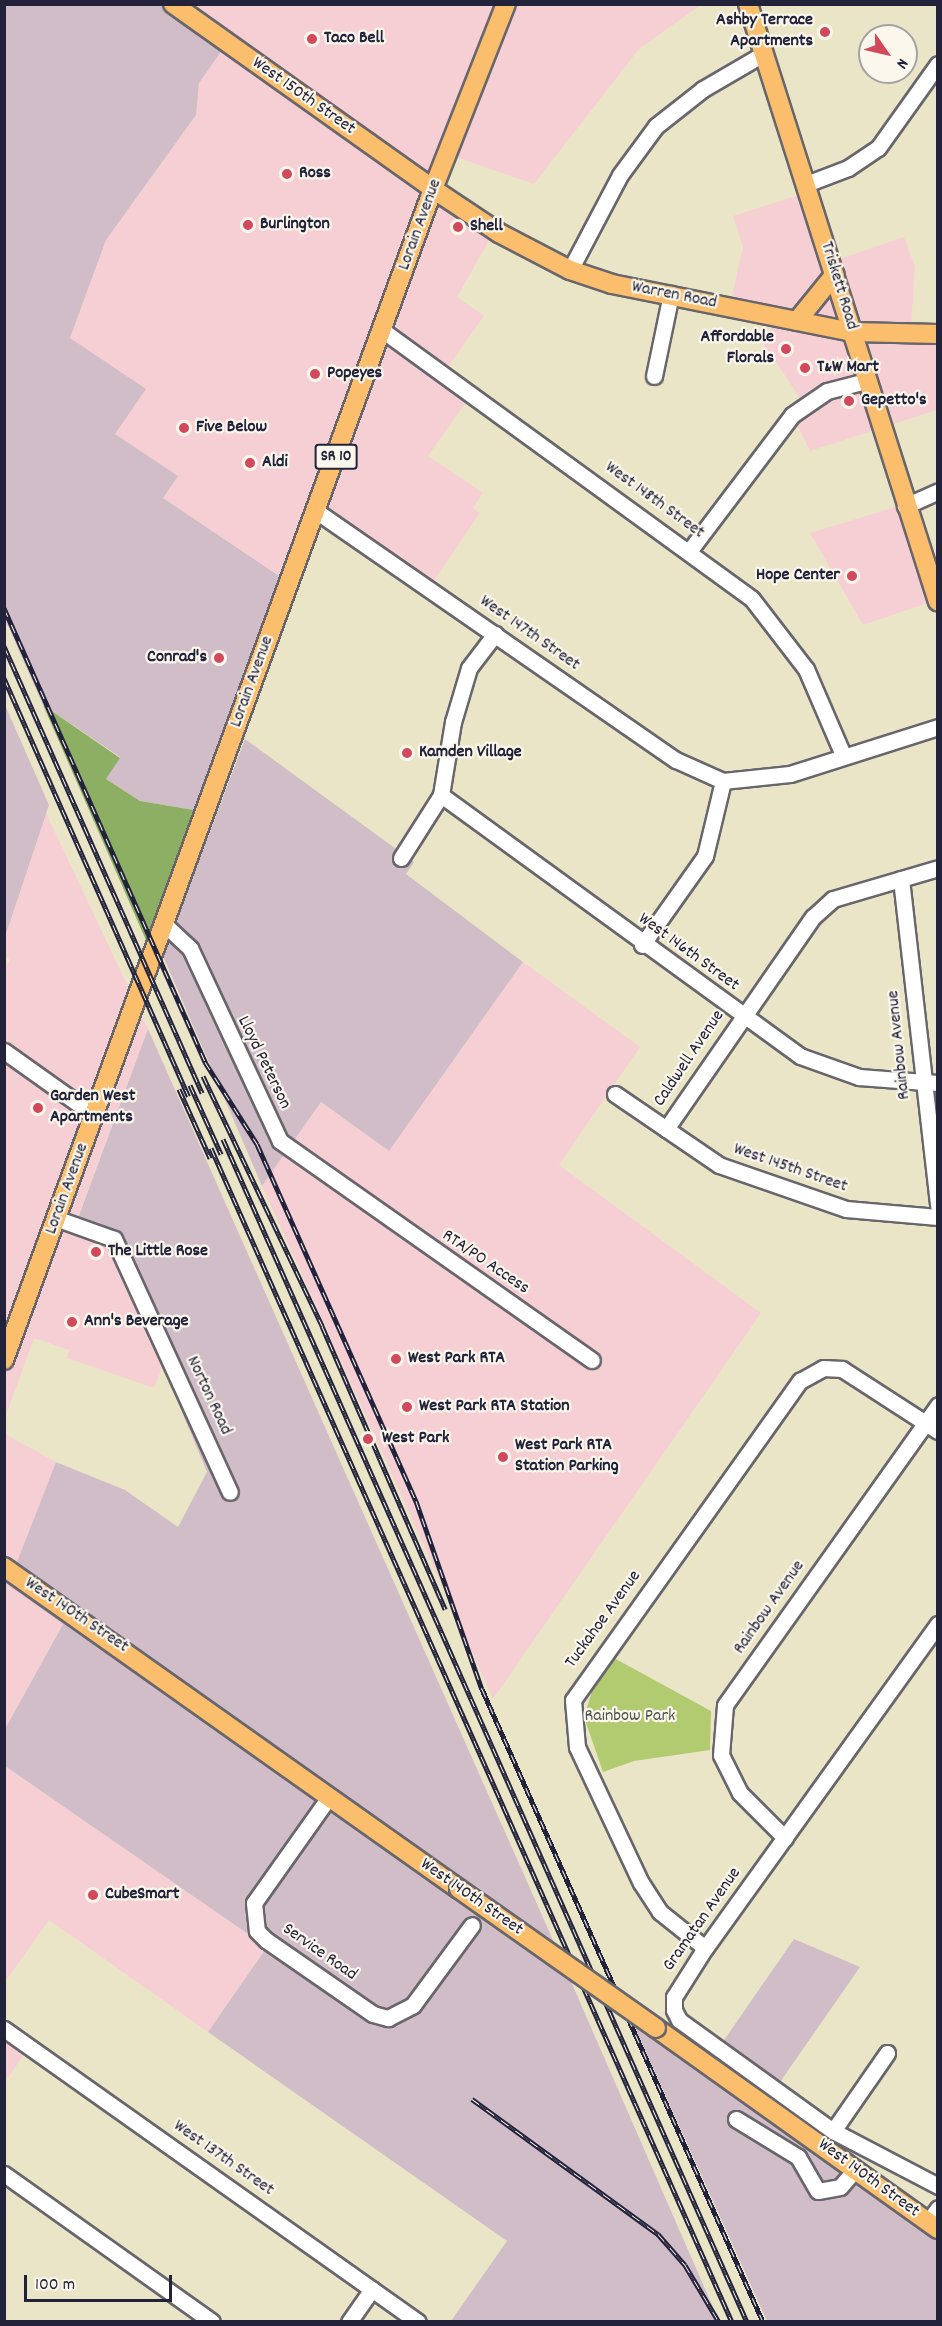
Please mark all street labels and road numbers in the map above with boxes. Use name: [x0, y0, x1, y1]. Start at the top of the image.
street label: West 150th Street: [247, 53, 359, 141]
street label: Lorain Avenue: [395, 176, 447, 274]
street label: Triskett Road: [814, 239, 862, 333]
street label: Warren Road: [630, 277, 718, 315]
road number: SR 10: [314, 444, 358, 470]
street label: West 148th Street: [600, 458, 708, 544]
street label: West 147th Street: [475, 591, 583, 677]
street label: Lorain Avenue: [227, 633, 279, 731]
street label: West 146th Street: [633, 909, 743, 997]
street label: Rainbow Avenue: [884, 989, 916, 1101]
street label: Caldwell Avenue: [650, 1007, 730, 1111]
street label: Lloyd Peterson: [231, 1013, 295, 1113]
street label: West 145th Street: [730, 1139, 850, 1199]
street label: Lorain Avenue: [42, 1140, 94, 1238]
street label: RTA/PO Access: [437, 1226, 533, 1300]
street label: Norton Road: [180, 1353, 236, 1439]
street label: Rainbow Avenue: [730, 1557, 810, 1659]
street label: Tuckahoe Avenue: [561, 1567, 647, 1673]
street label: West 140th Street: [20, 1573, 132, 1659]
street label: West 140th Street: [415, 1855, 527, 1941]
street label: Gramatan Avenue: [659, 1864, 747, 1976]
street label: Service Road: [277, 1919, 361, 1987]
street label: West 137th Street: [168, 2116, 278, 2202]
street label: West 140th Street: [813, 2135, 923, 2223]

